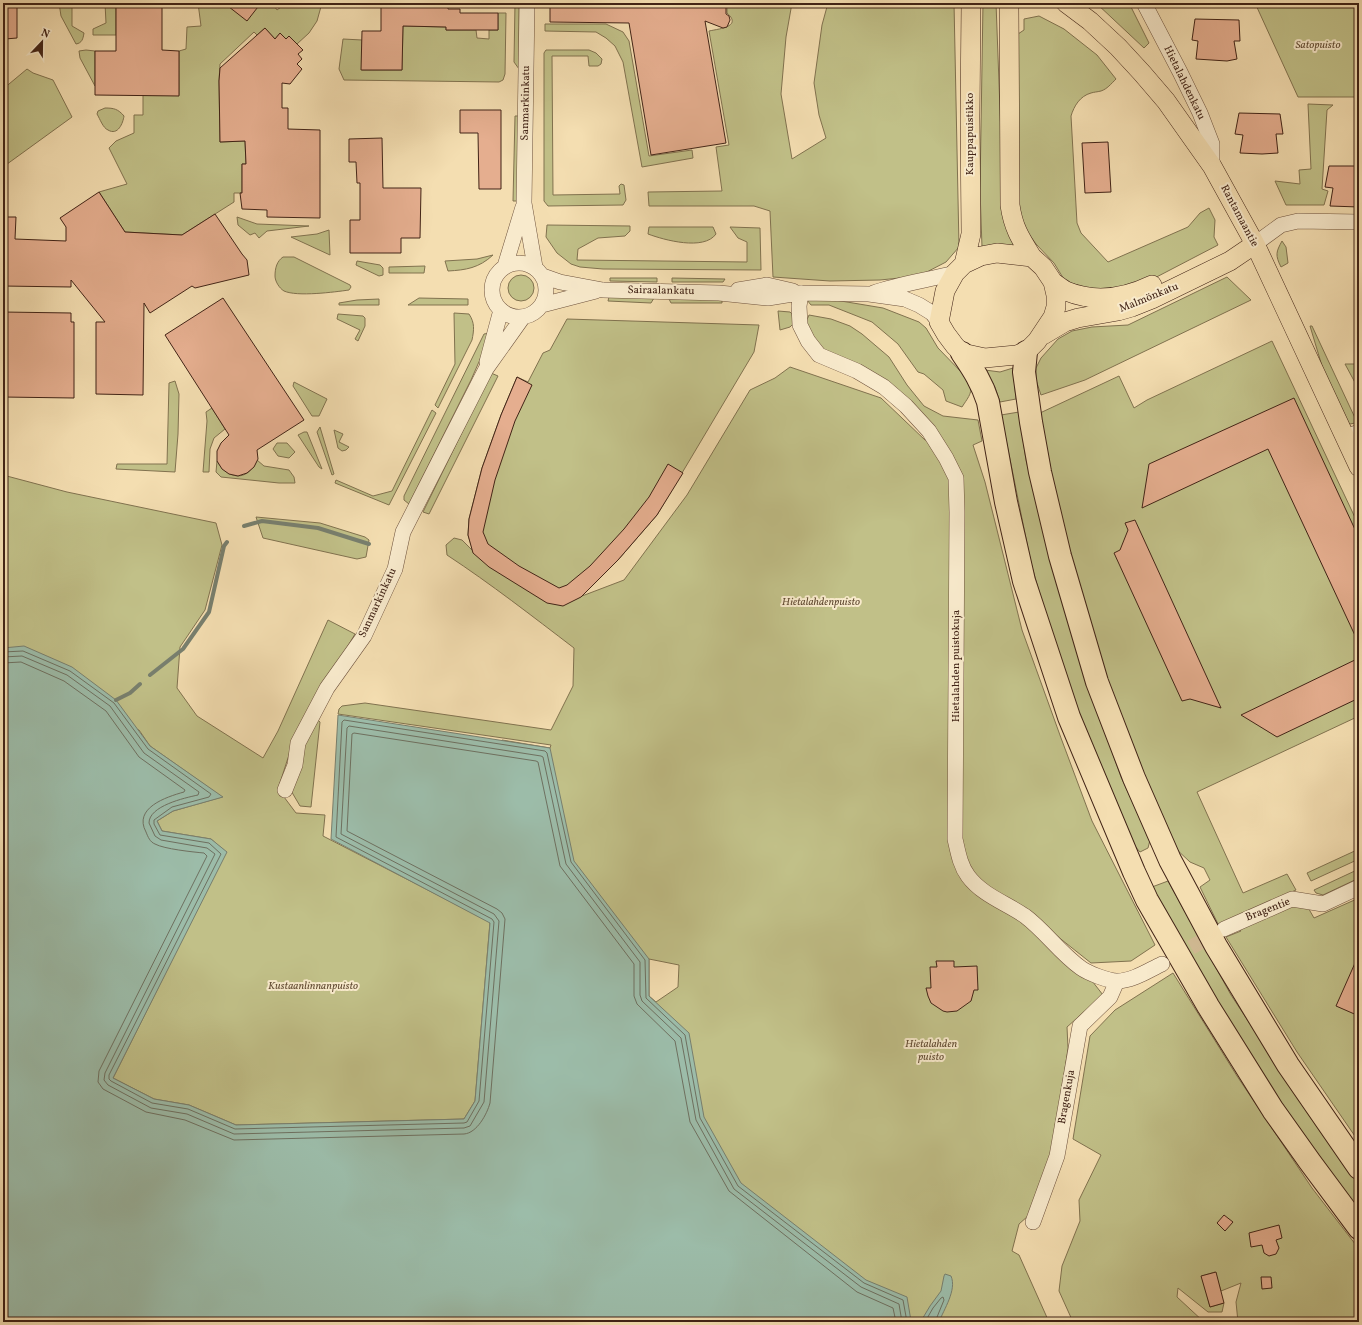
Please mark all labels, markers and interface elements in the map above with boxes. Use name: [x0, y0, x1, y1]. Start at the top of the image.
north arrow: [22, 22, 62, 62]
text: N: [39, 26, 52, 43]
park label: Satopuisto: [1296, 38, 1340, 53]
street label: Hietalahdenkatu: [1160, 43, 1208, 123]
street label: Sanmarkinkatu: [518, 65, 534, 141]
street label: Kauppapuistikko: [963, 93, 978, 175]
street label: Rantamaantie: [1216, 182, 1262, 250]
street label: Malmönkatu: [1117, 279, 1181, 317]
street label: Sairaalankatu: [627, 283, 695, 299]
street label: Sanmarkinkatu: [355, 566, 401, 640]
park label: Hietalahdenpuisto: [782, 595, 860, 610]
street label: Hietalahden puistokuja: [949, 609, 964, 722]
street label: Bragentie: [1243, 895, 1293, 925]
park label: Kustaanlinnanpuisto: [268, 979, 358, 994]
park label: Hietalahden puisto: [905, 1037, 957, 1065]
street label: Bragenkuja: [1055, 1068, 1079, 1125]

